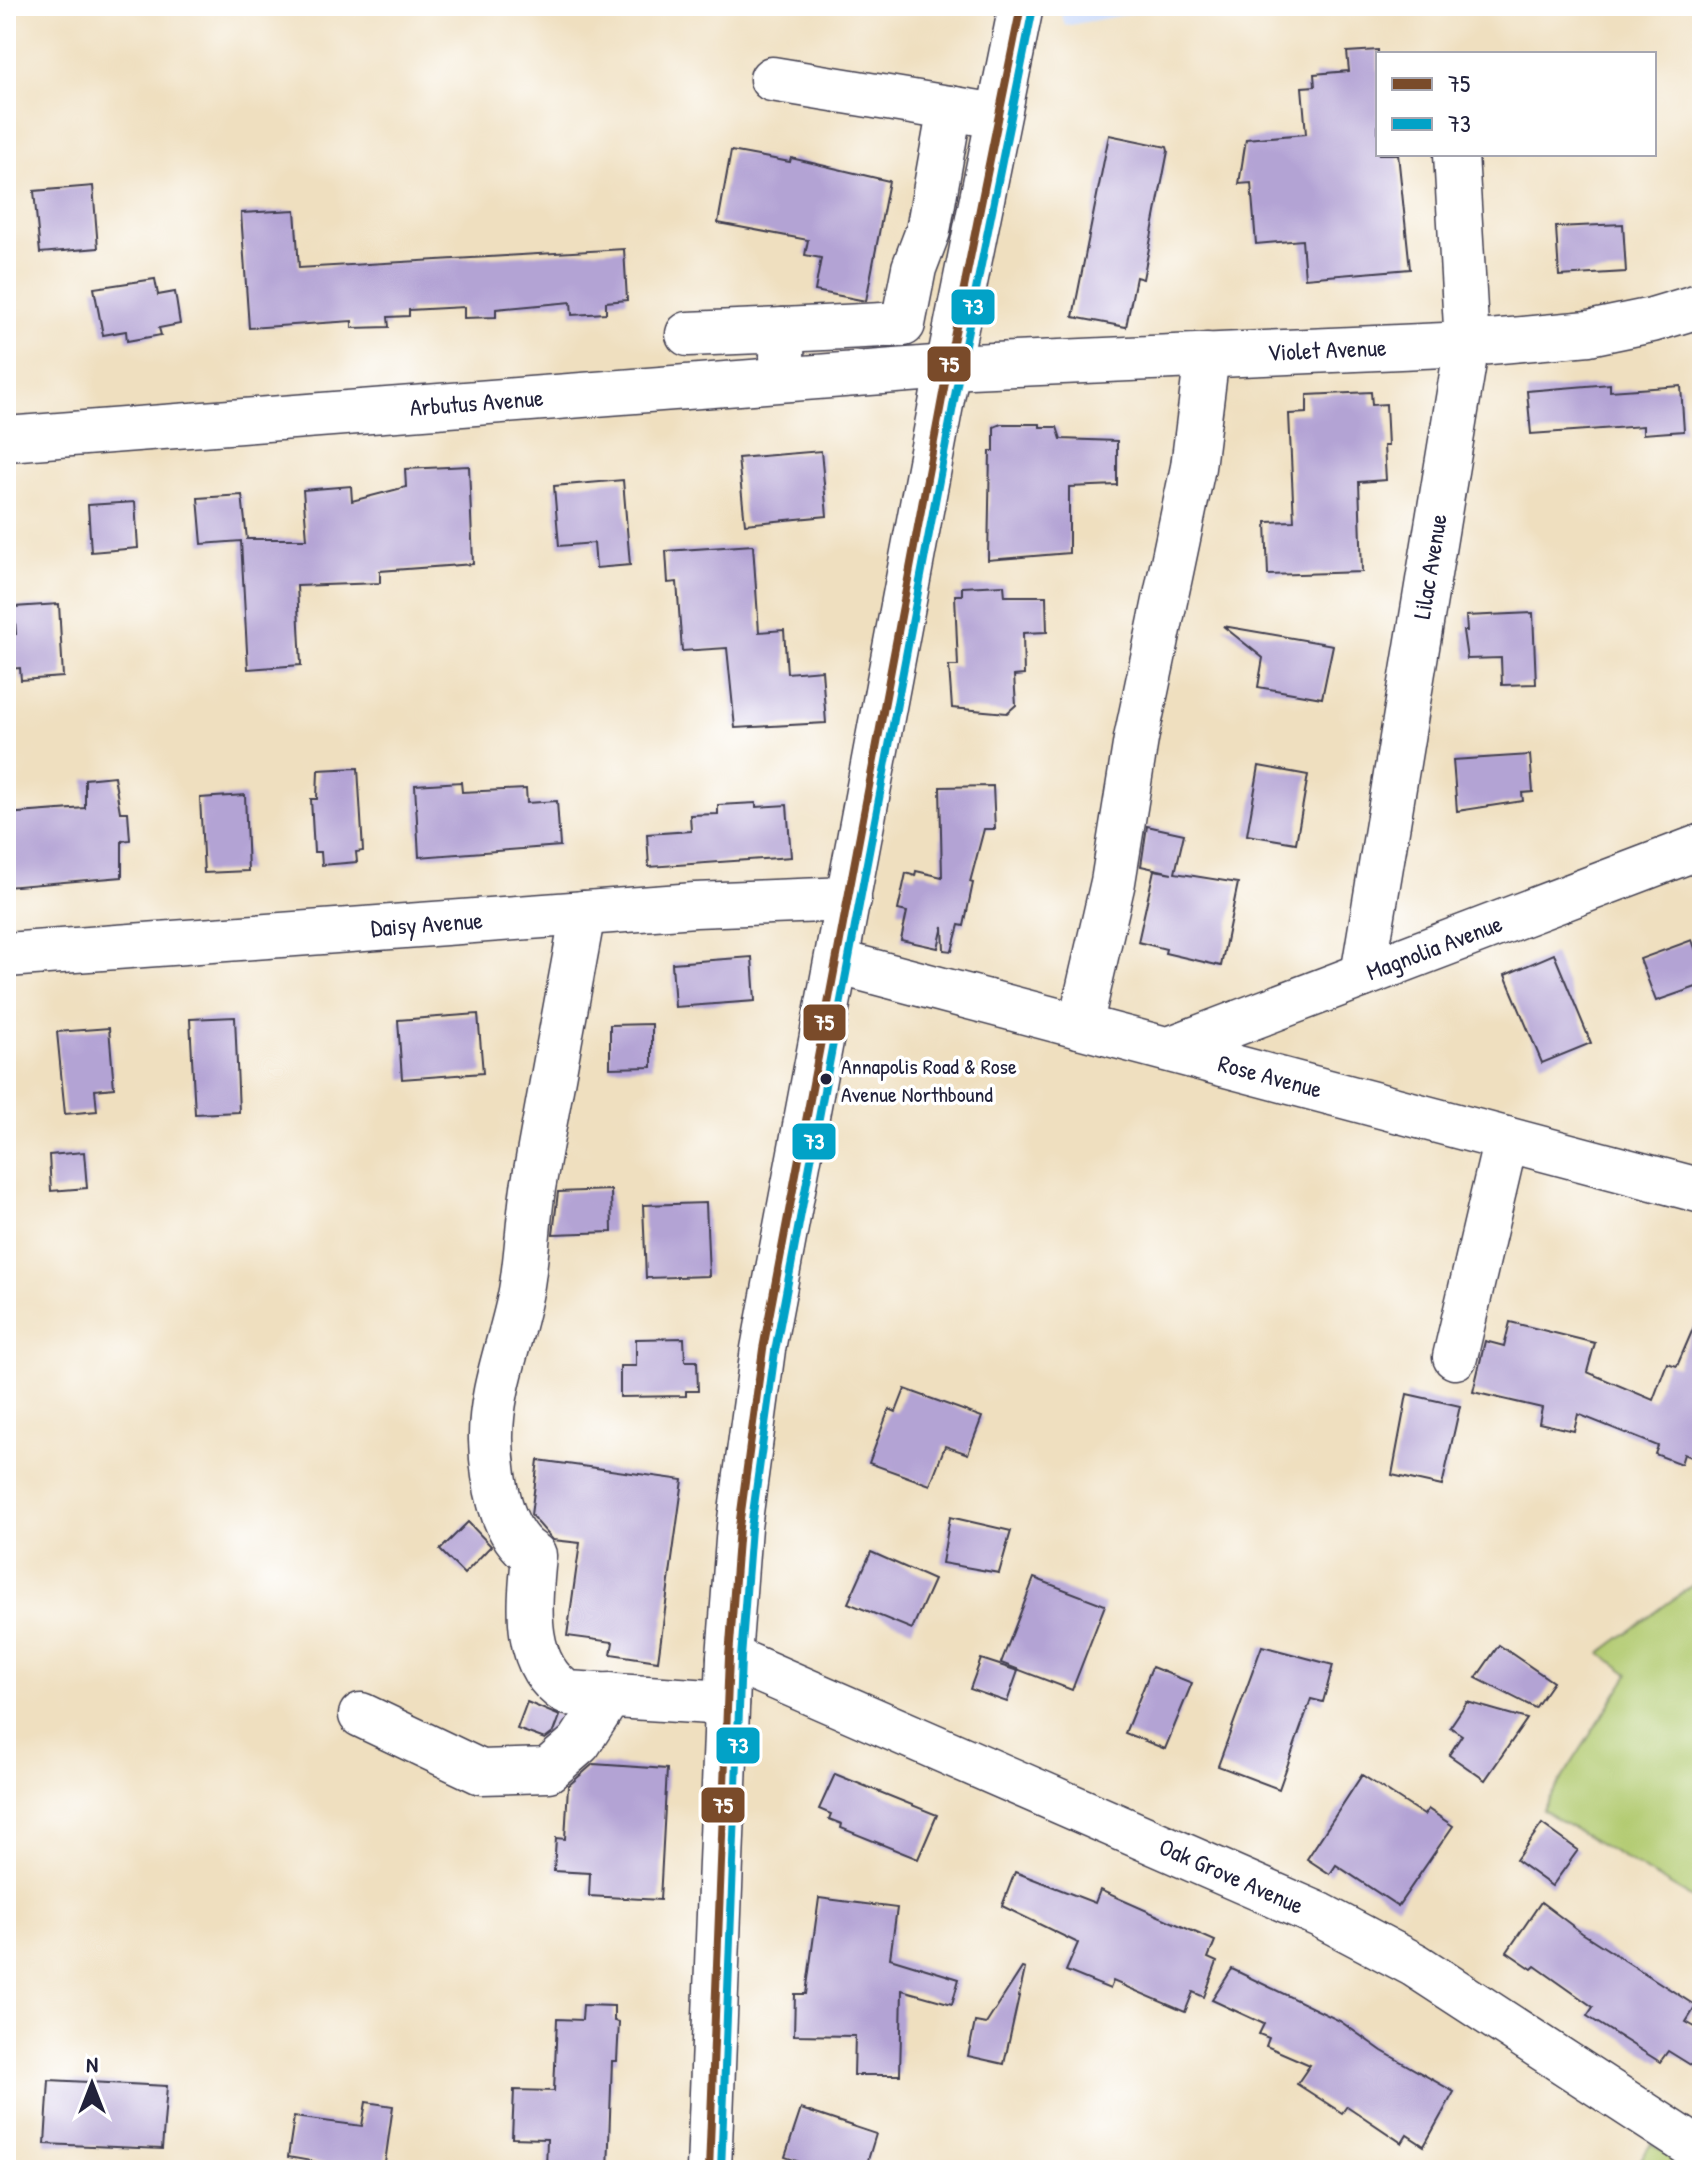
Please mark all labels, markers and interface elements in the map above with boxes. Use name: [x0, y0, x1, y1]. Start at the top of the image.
legend: [1376, 52, 1656, 156]
text: 75: [1448, 67, 1470, 99]
text: 73: [1448, 107, 1471, 139]
line badge: 73: [950, 288, 996, 326]
text: 73: [962, 291, 984, 321]
street label: Violet Avenue: [1267, 331, 1388, 368]
line badge: 75: [926, 345, 972, 383]
text: 75: [938, 349, 960, 379]
street label: Arbutus Avenue: [409, 381, 545, 423]
street label: Lilac Avenue: [1405, 511, 1454, 621]
street label: Daisy Avenue: [370, 903, 484, 943]
street label: Magnolia Avenue: [1362, 906, 1507, 987]
line badge: 75: [802, 1003, 847, 1042]
text: 75: [813, 1007, 835, 1037]
street label: Rose Avenue: [1215, 1047, 1326, 1105]
place label: Annapolis Road & Rose Avenue Northbound: [841, 1051, 1017, 1109]
marker: Annapolis Road & Rose Avenue Northbound: [818, 1071, 834, 1087]
line badge: 73: [791, 1122, 837, 1161]
text: 73: [803, 1126, 825, 1156]
line badge: 73: [715, 1726, 761, 1765]
text: 73: [727, 1730, 749, 1760]
line badge: 75: [700, 1786, 746, 1824]
text: 75: [712, 1790, 734, 1820]
street label: Oak Grove Avenue: [1154, 1830, 1309, 1921]
north arrow: [52, 2044, 132, 2124]
text: N: [86, 2049, 98, 2079]

